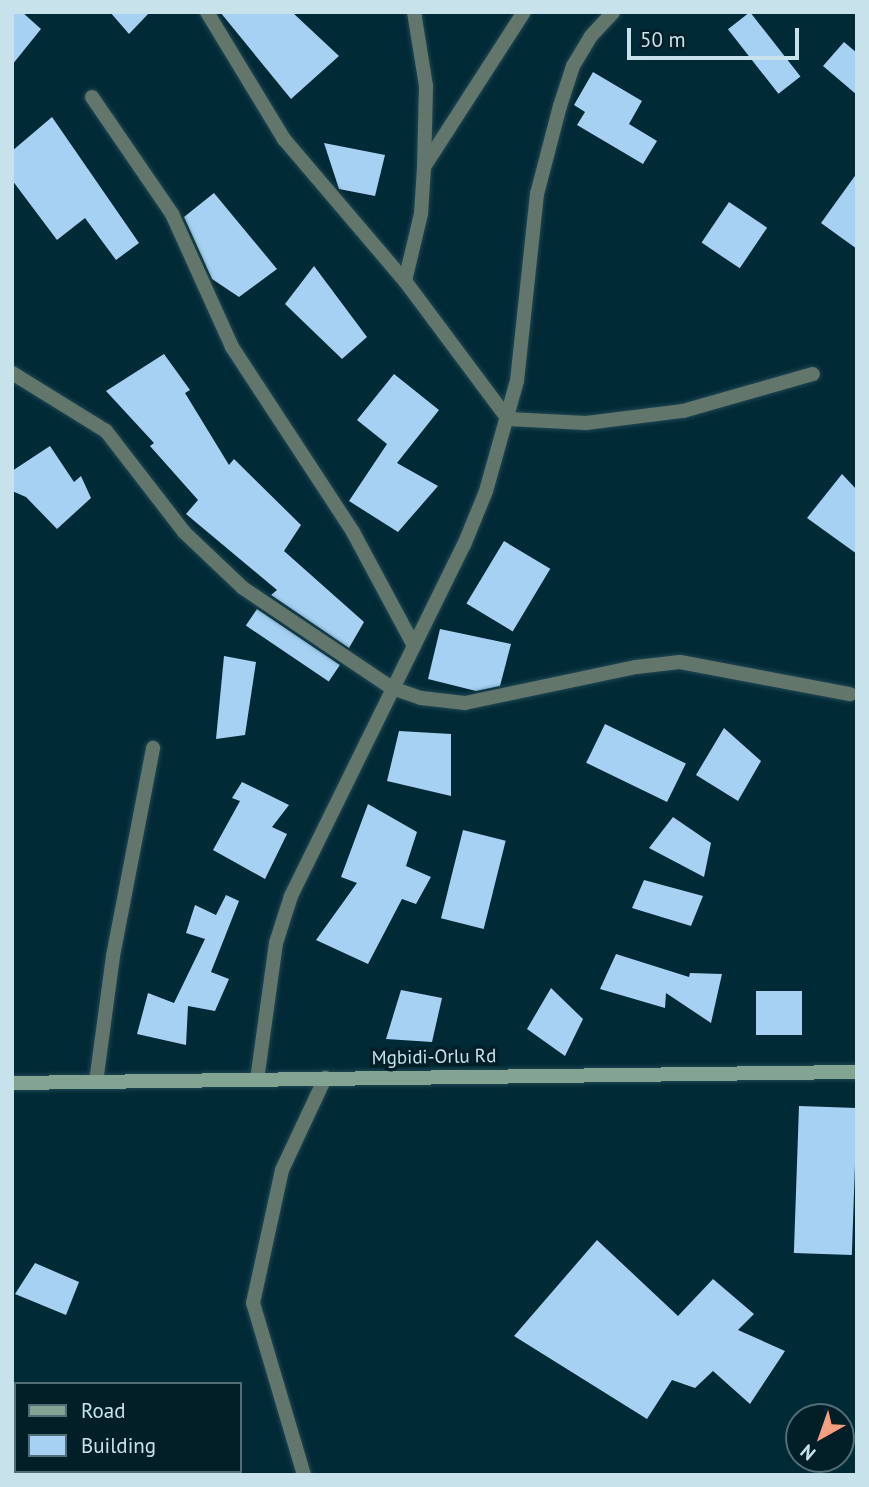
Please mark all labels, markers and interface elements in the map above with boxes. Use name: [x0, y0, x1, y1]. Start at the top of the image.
scale bar: [631, 14, 802, 58]
text: 50 m: [640, 26, 686, 53]
street label: Mgbidi-Orlu Rd: [372, 1045, 496, 1069]
legend: [14, 1382, 242, 1473]
text: Road: [81, 1397, 125, 1424]
north arrow: [785, 1403, 855, 1473]
text: Building: [81, 1432, 156, 1459]
text: N: [795, 1439, 820, 1466]

